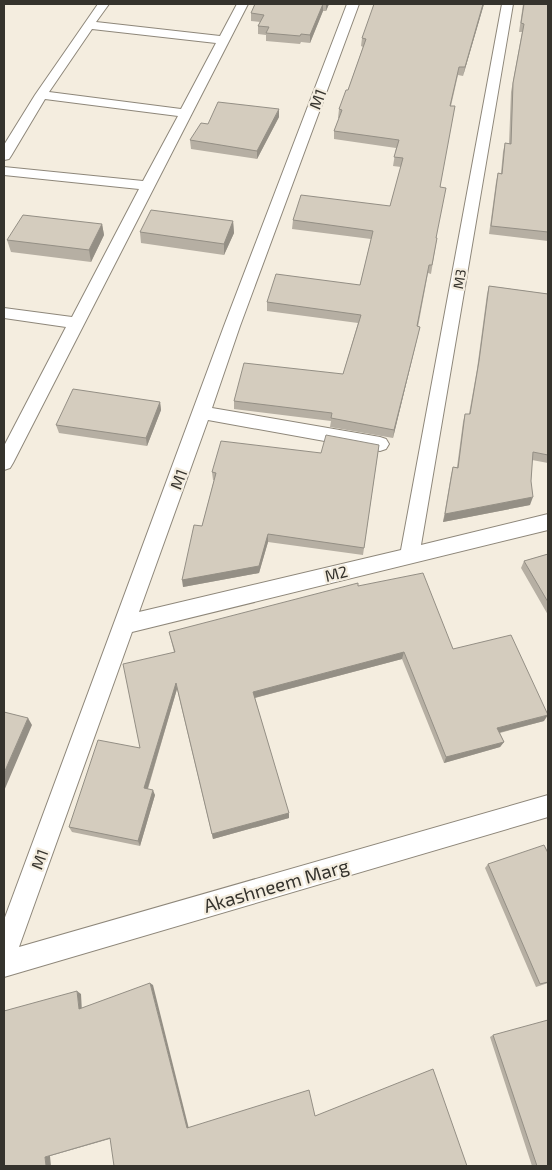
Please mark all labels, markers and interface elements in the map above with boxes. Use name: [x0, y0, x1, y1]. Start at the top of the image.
street label: M1: [304, 86, 330, 112]
street label: M3: [449, 268, 469, 290]
street label: M1: [166, 466, 190, 492]
street label: M2: [323, 561, 349, 585]
street label: M1: [27, 846, 51, 872]
street label: Akashneem Marg: [201, 853, 352, 917]

